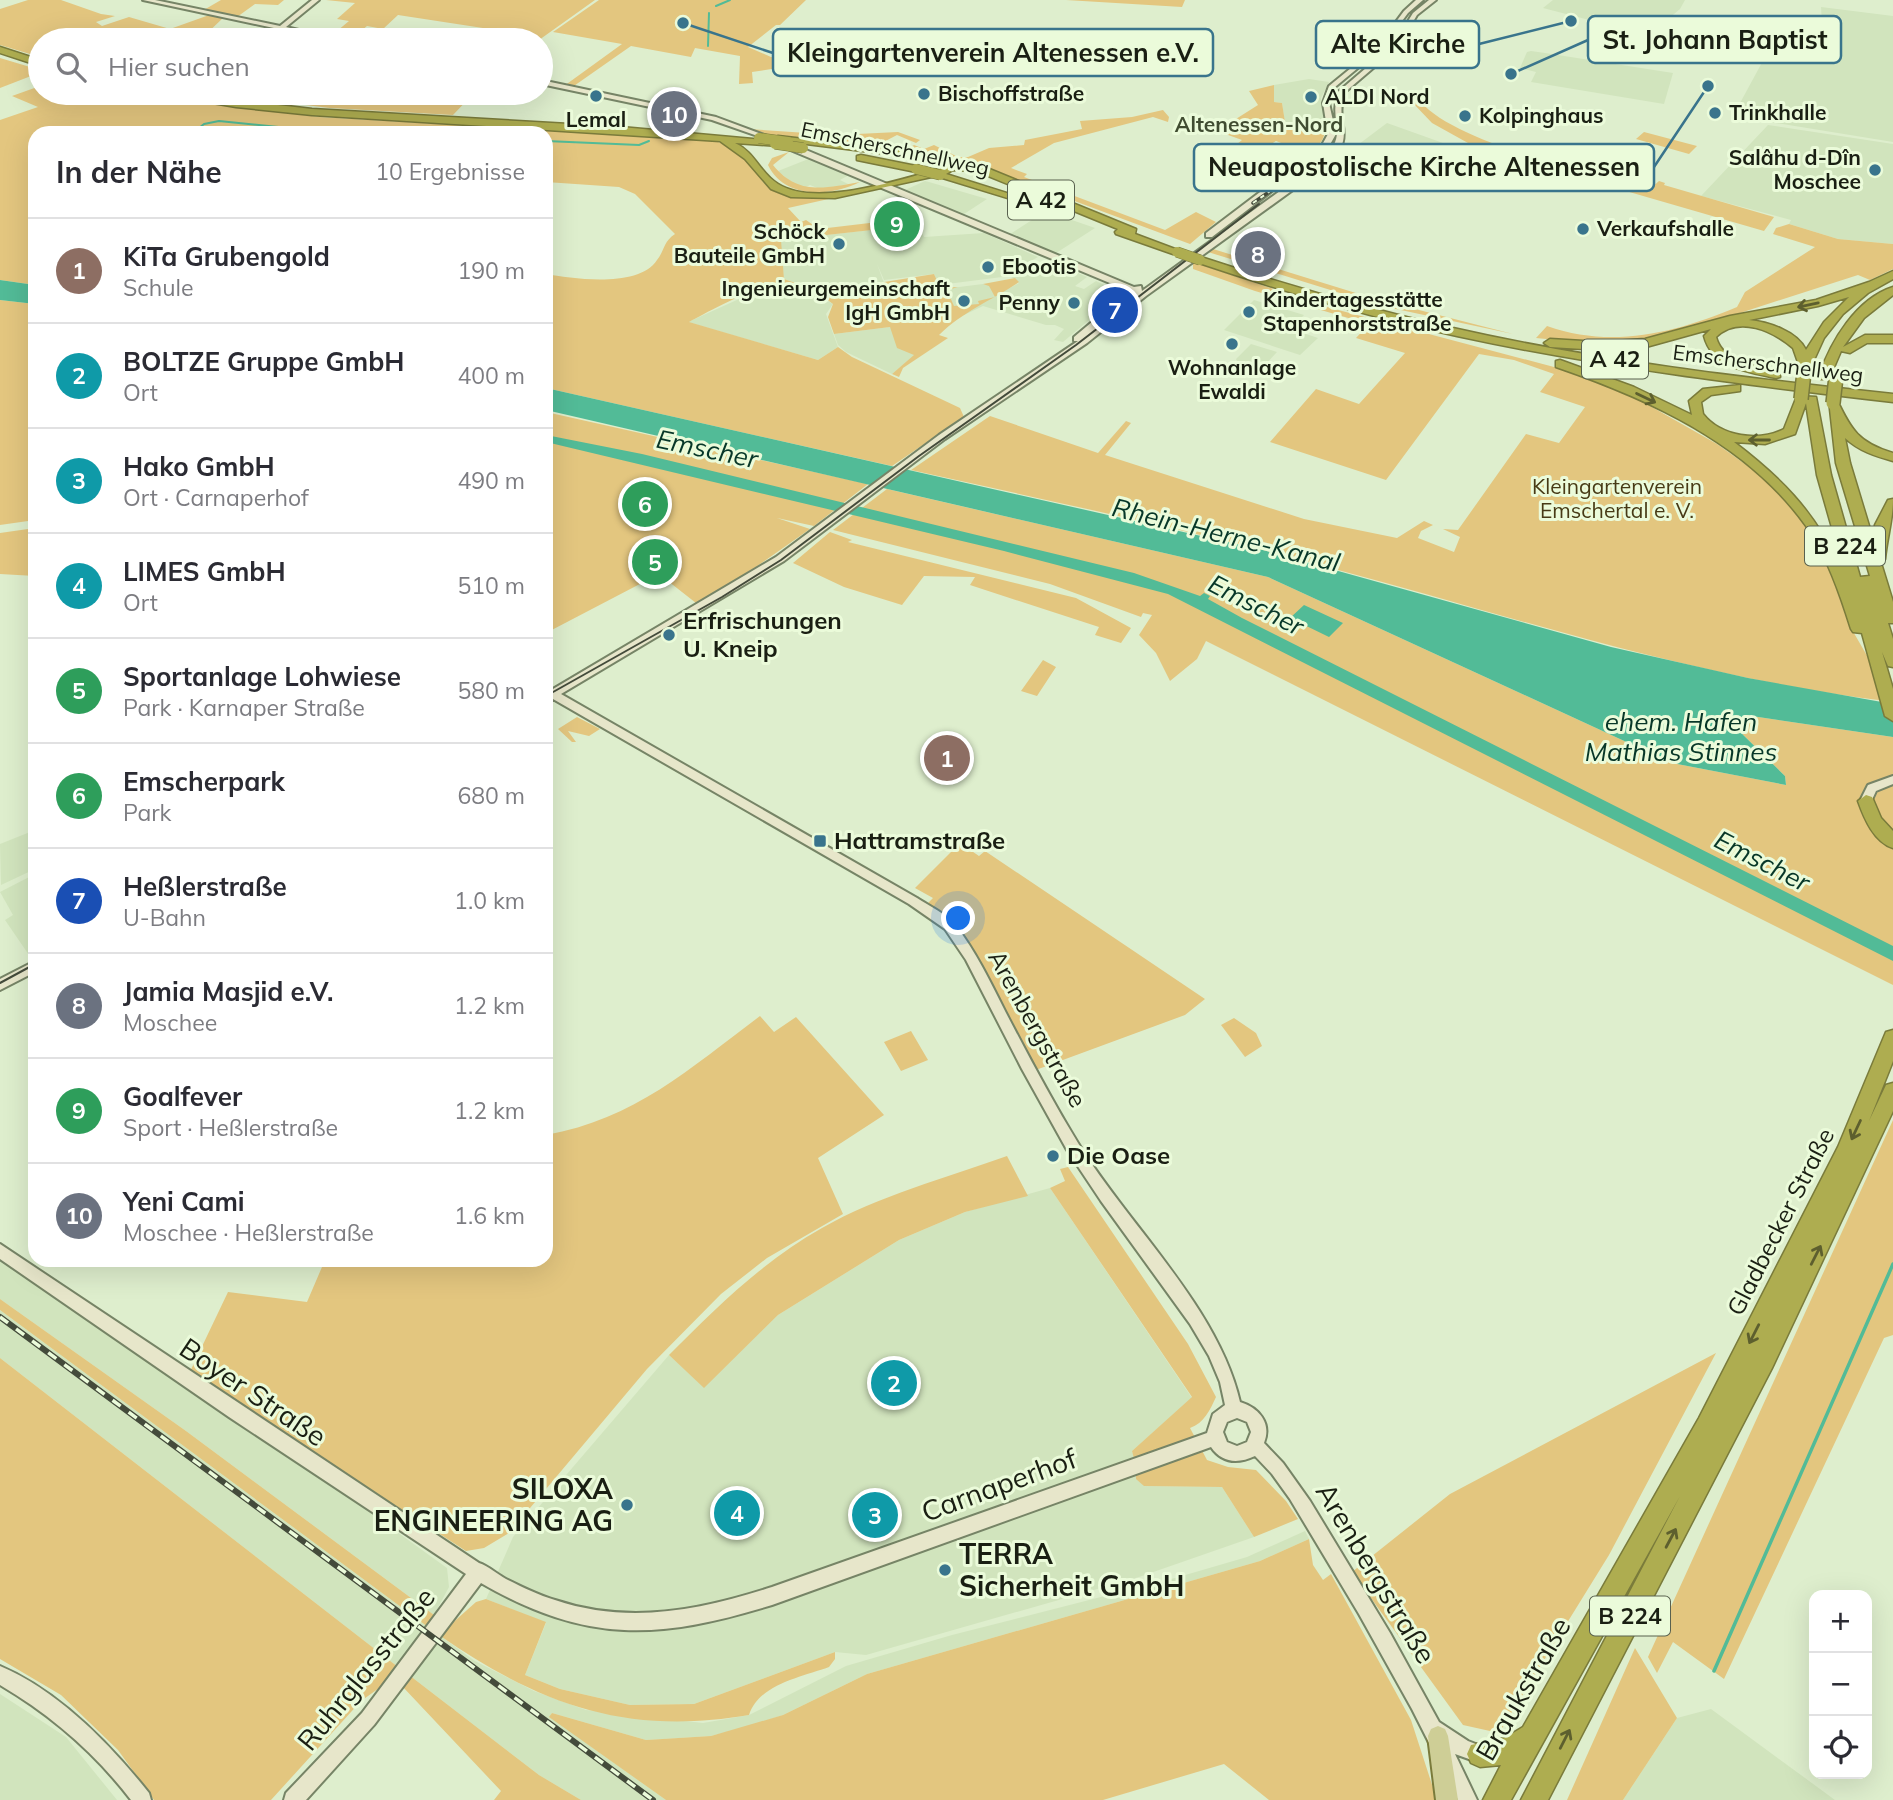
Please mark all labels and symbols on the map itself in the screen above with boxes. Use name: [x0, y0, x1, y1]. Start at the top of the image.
callout: St. Johann Baptist: [1588, 16, 1841, 63]
callout: Alte Kirche: [1316, 21, 1479, 68]
text: St. Johann Baptist: [1602, 23, 1828, 56]
text: Alte Kirche: [1331, 27, 1465, 60]
callout: Kleingartenverein Altenessen e.V.: [773, 29, 1213, 76]
text: Kleingartenverein Altenessen e.V.: [787, 36, 1199, 69]
place label: Bischoffstraße: [938, 80, 1084, 106]
place label: ALDI Nord: [1325, 83, 1430, 109]
marker: Bischoffstraße: [916, 86, 932, 102]
marker: Lemal: [588, 88, 604, 104]
pin: 10: [651, 88, 697, 140]
marker: ALDI Nord: [1303, 89, 1319, 105]
place label: Trinkhalle: [1729, 99, 1827, 125]
place label: Kolpinghaus: [1479, 102, 1604, 128]
marker: Trinkhalle: [1707, 105, 1723, 121]
place label: Lemal: [566, 106, 626, 132]
marker: Kolpinghaus: [1457, 108, 1473, 124]
district label: Altenessen-Nord: [1175, 111, 1343, 137]
street label: Emscherschnellweg: [799, 115, 992, 181]
callout: Neuapostolische Kirche Altenessen: [1194, 144, 1654, 191]
place label: Salâhu d-Dîn Moschee: [1729, 144, 1861, 194]
text: Neuapostolische Kirche Altenessen: [1208, 150, 1640, 183]
marker: Salâhu d-Dîn Moschee: [1867, 162, 1883, 178]
road number: A 42: [1008, 181, 1074, 220]
pin: 9: [874, 198, 920, 250]
place label: Verkaufshalle: [1596, 215, 1734, 241]
place label: Schöck Bauteile GmbH: [674, 218, 825, 268]
marker: Verkaufshalle: [1575, 221, 1591, 237]
pin: 8: [1235, 228, 1281, 280]
marker: Schöck Bauteile GmbH: [831, 236, 847, 252]
place label: Ebootis: [1002, 253, 1076, 279]
marker: Ebootis: [980, 259, 996, 275]
place label: Ingenieurgemeinschaft IgH GmbH: [722, 275, 950, 325]
pin: 7: [1092, 284, 1138, 336]
place label: Kindertagesstätte Stapenhorststraße: [1263, 286, 1451, 336]
place label: Penny: [998, 289, 1061, 315]
marker: Ingenieurgemeinschaft IgH GmbH: [956, 293, 972, 309]
marker: Penny: [1066, 295, 1082, 311]
one-way arrow: [1797, 299, 1820, 313]
marker: Kindertagesstätte Stapenhorststraße: [1241, 304, 1257, 320]
marker: Wohnanlage Ewaldi: [1224, 336, 1240, 352]
street label: Emscherschnellweg: [1671, 338, 1865, 388]
road number: A 42: [1582, 340, 1648, 378]
place label: Wohnanlage Ewaldi: [1168, 354, 1296, 404]
one-way arrow: [1635, 391, 1656, 405]
water label: Emscher: [653, 422, 762, 476]
one-way arrow: [1747, 433, 1770, 447]
park label: Kleingartenverein Emschertal e. V.: [1532, 473, 1702, 523]
pin: 6: [622, 478, 668, 530]
water label: Rhein-Herne-Kanal: [1109, 490, 1344, 579]
road number: B 224: [1805, 526, 1885, 566]
pin: 5: [632, 536, 678, 588]
water label: Emscher: [1203, 567, 1311, 643]
place label: Erfrischungen U. Kneip: [683, 605, 842, 663]
marker: Erfrischungen U. Kneip: [661, 627, 677, 643]
water label: ehem. Hafen Mathias Stinnes: [1585, 705, 1777, 768]
pin: 1: [924, 732, 970, 784]
water label: Emscher: [1709, 823, 1817, 899]
place label: Hattramstraße: [834, 825, 1005, 855]
marker: Hattramstraße: [812, 833, 828, 849]
your location: [941, 901, 975, 935]
street label: Arenbergstraße: [982, 945, 1093, 1112]
one-way arrow: [1849, 1119, 1862, 1140]
street label: Gladbecker Straße: [1720, 1123, 1840, 1320]
place label: Die Oase: [1067, 1140, 1170, 1170]
marker: Die Oase: [1045, 1148, 1061, 1164]
one-way arrow: [1810, 1245, 1824, 1266]
one-way arrow: [1747, 1323, 1761, 1344]
street label: Boyer Straße: [173, 1330, 333, 1453]
pin: 2: [871, 1357, 917, 1409]
street label: Carnaperhof: [916, 1440, 1082, 1529]
place label: SILOXA ENGINEERING AG: [374, 1471, 613, 1538]
street label: Arenbergstraße: [1309, 1476, 1444, 1669]
pin: 4: [714, 1487, 760, 1539]
pin: 3: [852, 1489, 898, 1541]
marker: SILOXA ENGINEERING AG: [619, 1497, 635, 1513]
one-way arrow: [1664, 1528, 1678, 1548]
place label: TERRA Sicherheit GmbH: [959, 1536, 1184, 1603]
marker: TERRA Sicherheit GmbH: [937, 1562, 953, 1578]
street label: Ruhrglasstraße: [289, 1580, 442, 1757]
road number: B 224: [1590, 1596, 1670, 1636]
street label: Braukstraße: [1468, 1611, 1578, 1767]
one-way arrow: [1559, 1729, 1573, 1750]

